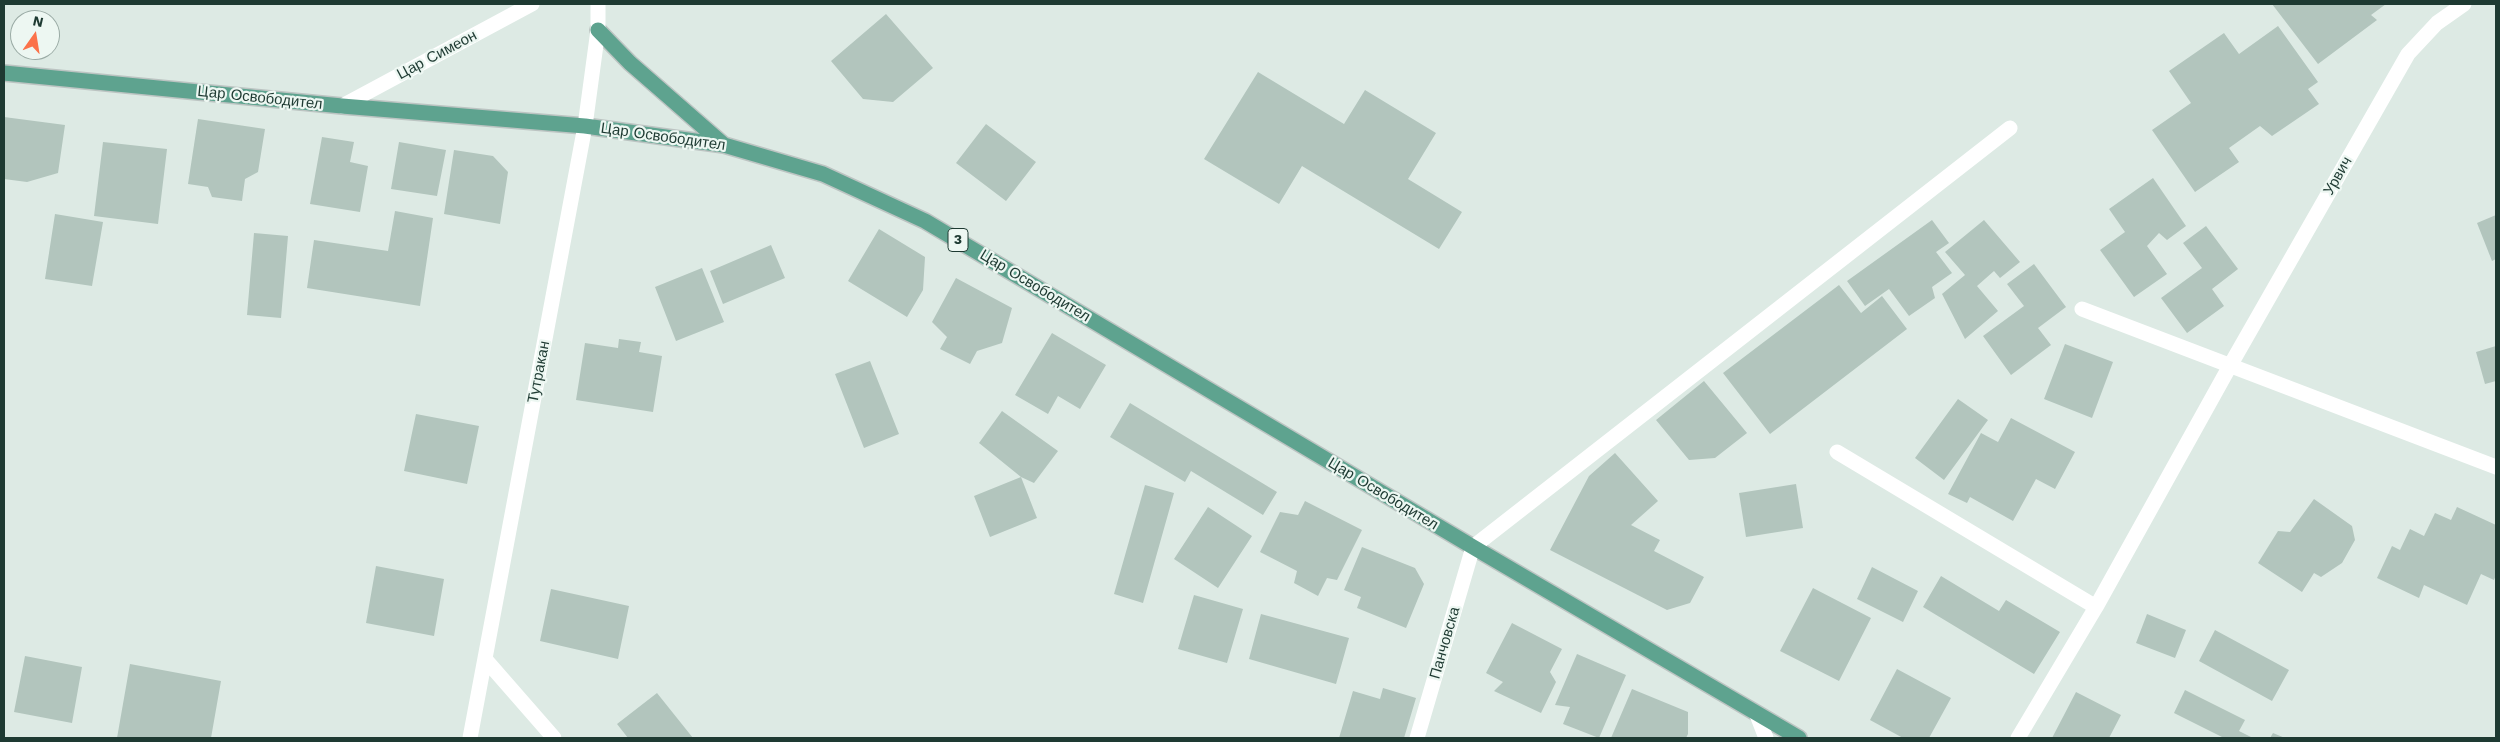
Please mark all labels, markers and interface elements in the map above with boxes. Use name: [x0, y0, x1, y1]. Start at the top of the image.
north arrow: [10, 10, 60, 60]
text: N: [31, 12, 45, 30]
street label: Цар Симеон: [394, 26, 480, 84]
street label: Цар Освободител: [197, 82, 323, 114]
street label: Цар Освободител: [600, 119, 726, 155]
street label: Урвич: [2320, 154, 2356, 198]
road number: 3: [948, 228, 968, 252]
street label: Цар Освободител: [977, 246, 1093, 326]
street label: Тутракан: [524, 339, 554, 405]
street label: Цар Освободител: [1325, 454, 1441, 534]
street label: Панчовска: [1426, 605, 1464, 681]

